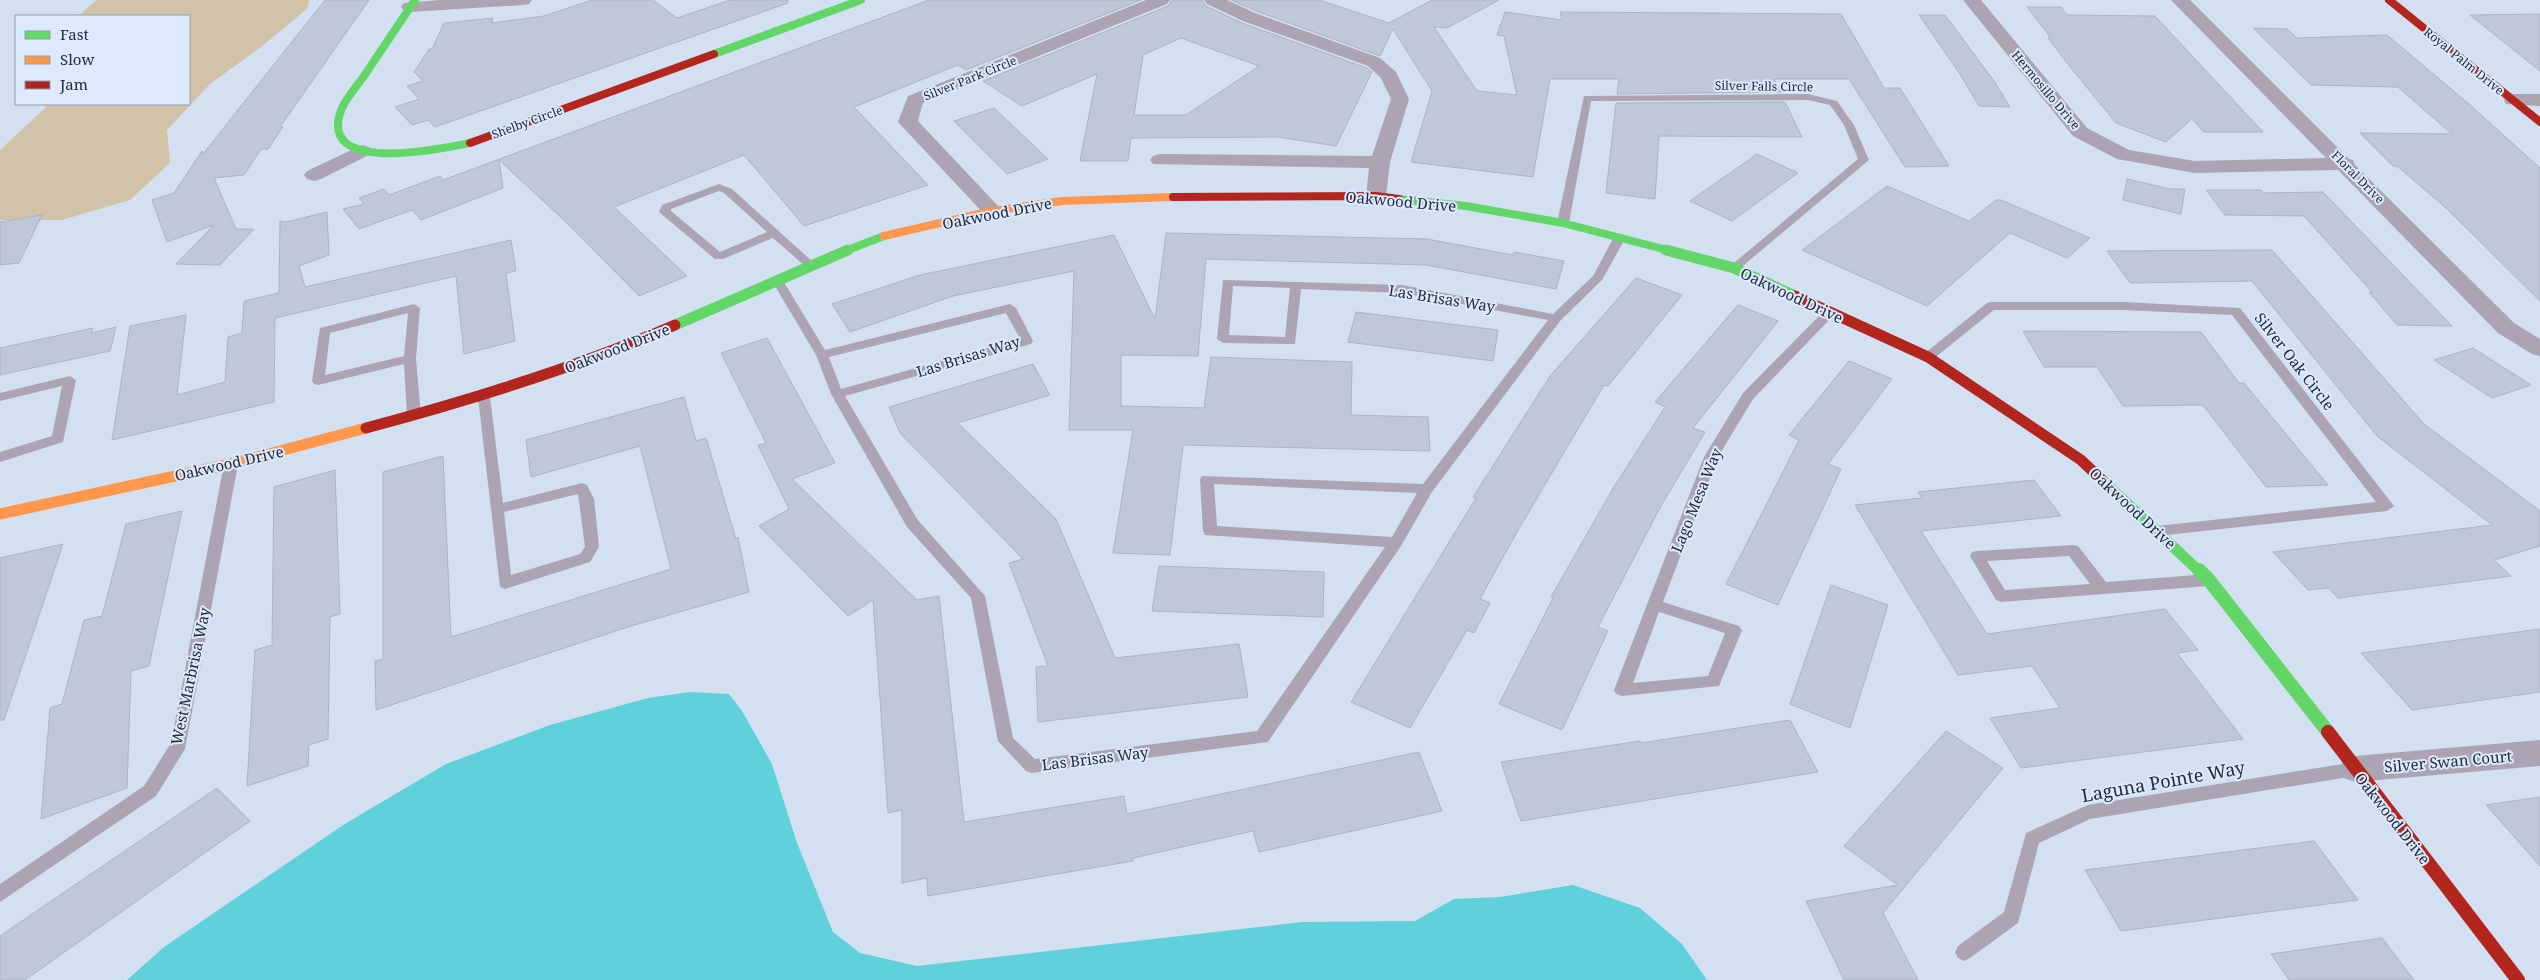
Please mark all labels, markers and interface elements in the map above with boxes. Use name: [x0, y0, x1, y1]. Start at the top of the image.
legend: [15, 15, 190, 105]
street label: Royal Palm Drive: [2420, 23, 2508, 99]
text: Fast: [60, 24, 89, 44]
street label: Hermosillo Drive: [2008, 47, 2084, 133]
text: Slow: [60, 49, 94, 69]
street label: Silver Park Circle: [921, 52, 1019, 104]
text: Jam: [59, 74, 88, 94]
street label: Silver Falls Circle: [1715, 77, 1813, 95]
street label: Shelby Circle: [489, 101, 565, 143]
street label: Floral Drive: [2328, 147, 2388, 207]
street label: Oakwood Drive: [1345, 186, 1457, 216]
street label: Oakwood Drive: [941, 193, 1053, 233]
street label: Oakwood Drive: [1737, 262, 1847, 328]
street label: Las Brisas Way: [1387, 280, 1497, 316]
street label: Silver Oak Circle: [2251, 308, 2339, 414]
street label: Oakwood Drive: [562, 319, 672, 377]
street label: Las Brisas Way: [914, 331, 1023, 381]
street label: Oakwood Drive: [173, 441, 285, 485]
street label: Lago Mesa Way: [1666, 444, 1726, 555]
street label: Oakwood Drive: [2086, 463, 2180, 553]
street label: West Marbrisa Way: [166, 605, 214, 746]
street label: Las Brisas Way: [1041, 741, 1150, 774]
street label: Silver Swan Court: [2383, 745, 2513, 777]
street label: Laguna Pointe Way: [2079, 755, 2247, 807]
street label: Oakwood Drive: [2351, 768, 2435, 868]

